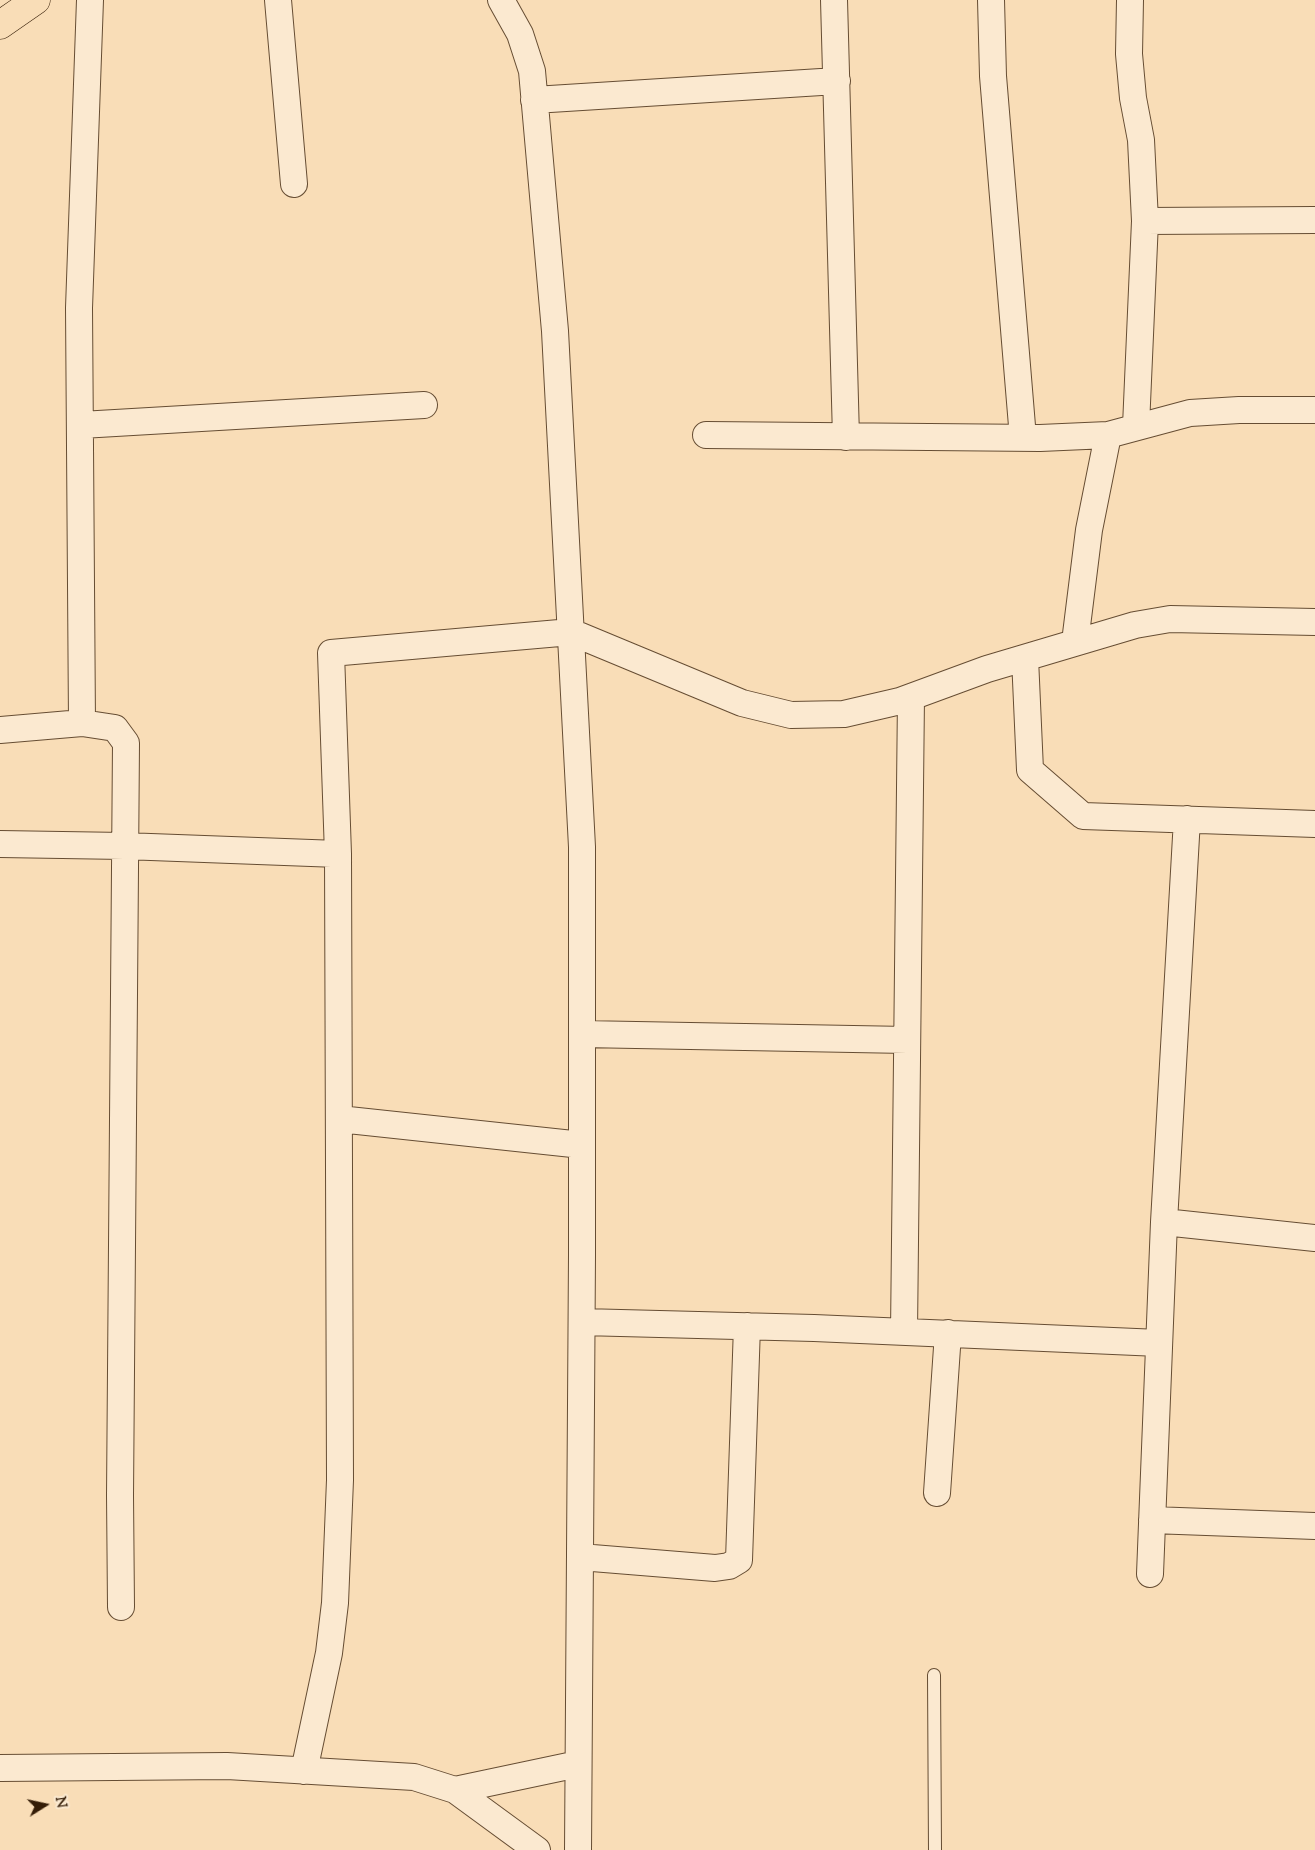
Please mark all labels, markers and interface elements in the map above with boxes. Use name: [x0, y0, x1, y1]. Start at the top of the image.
north arrow: [20, 1780, 70, 1830]
text: N: [49, 1795, 71, 1810]

